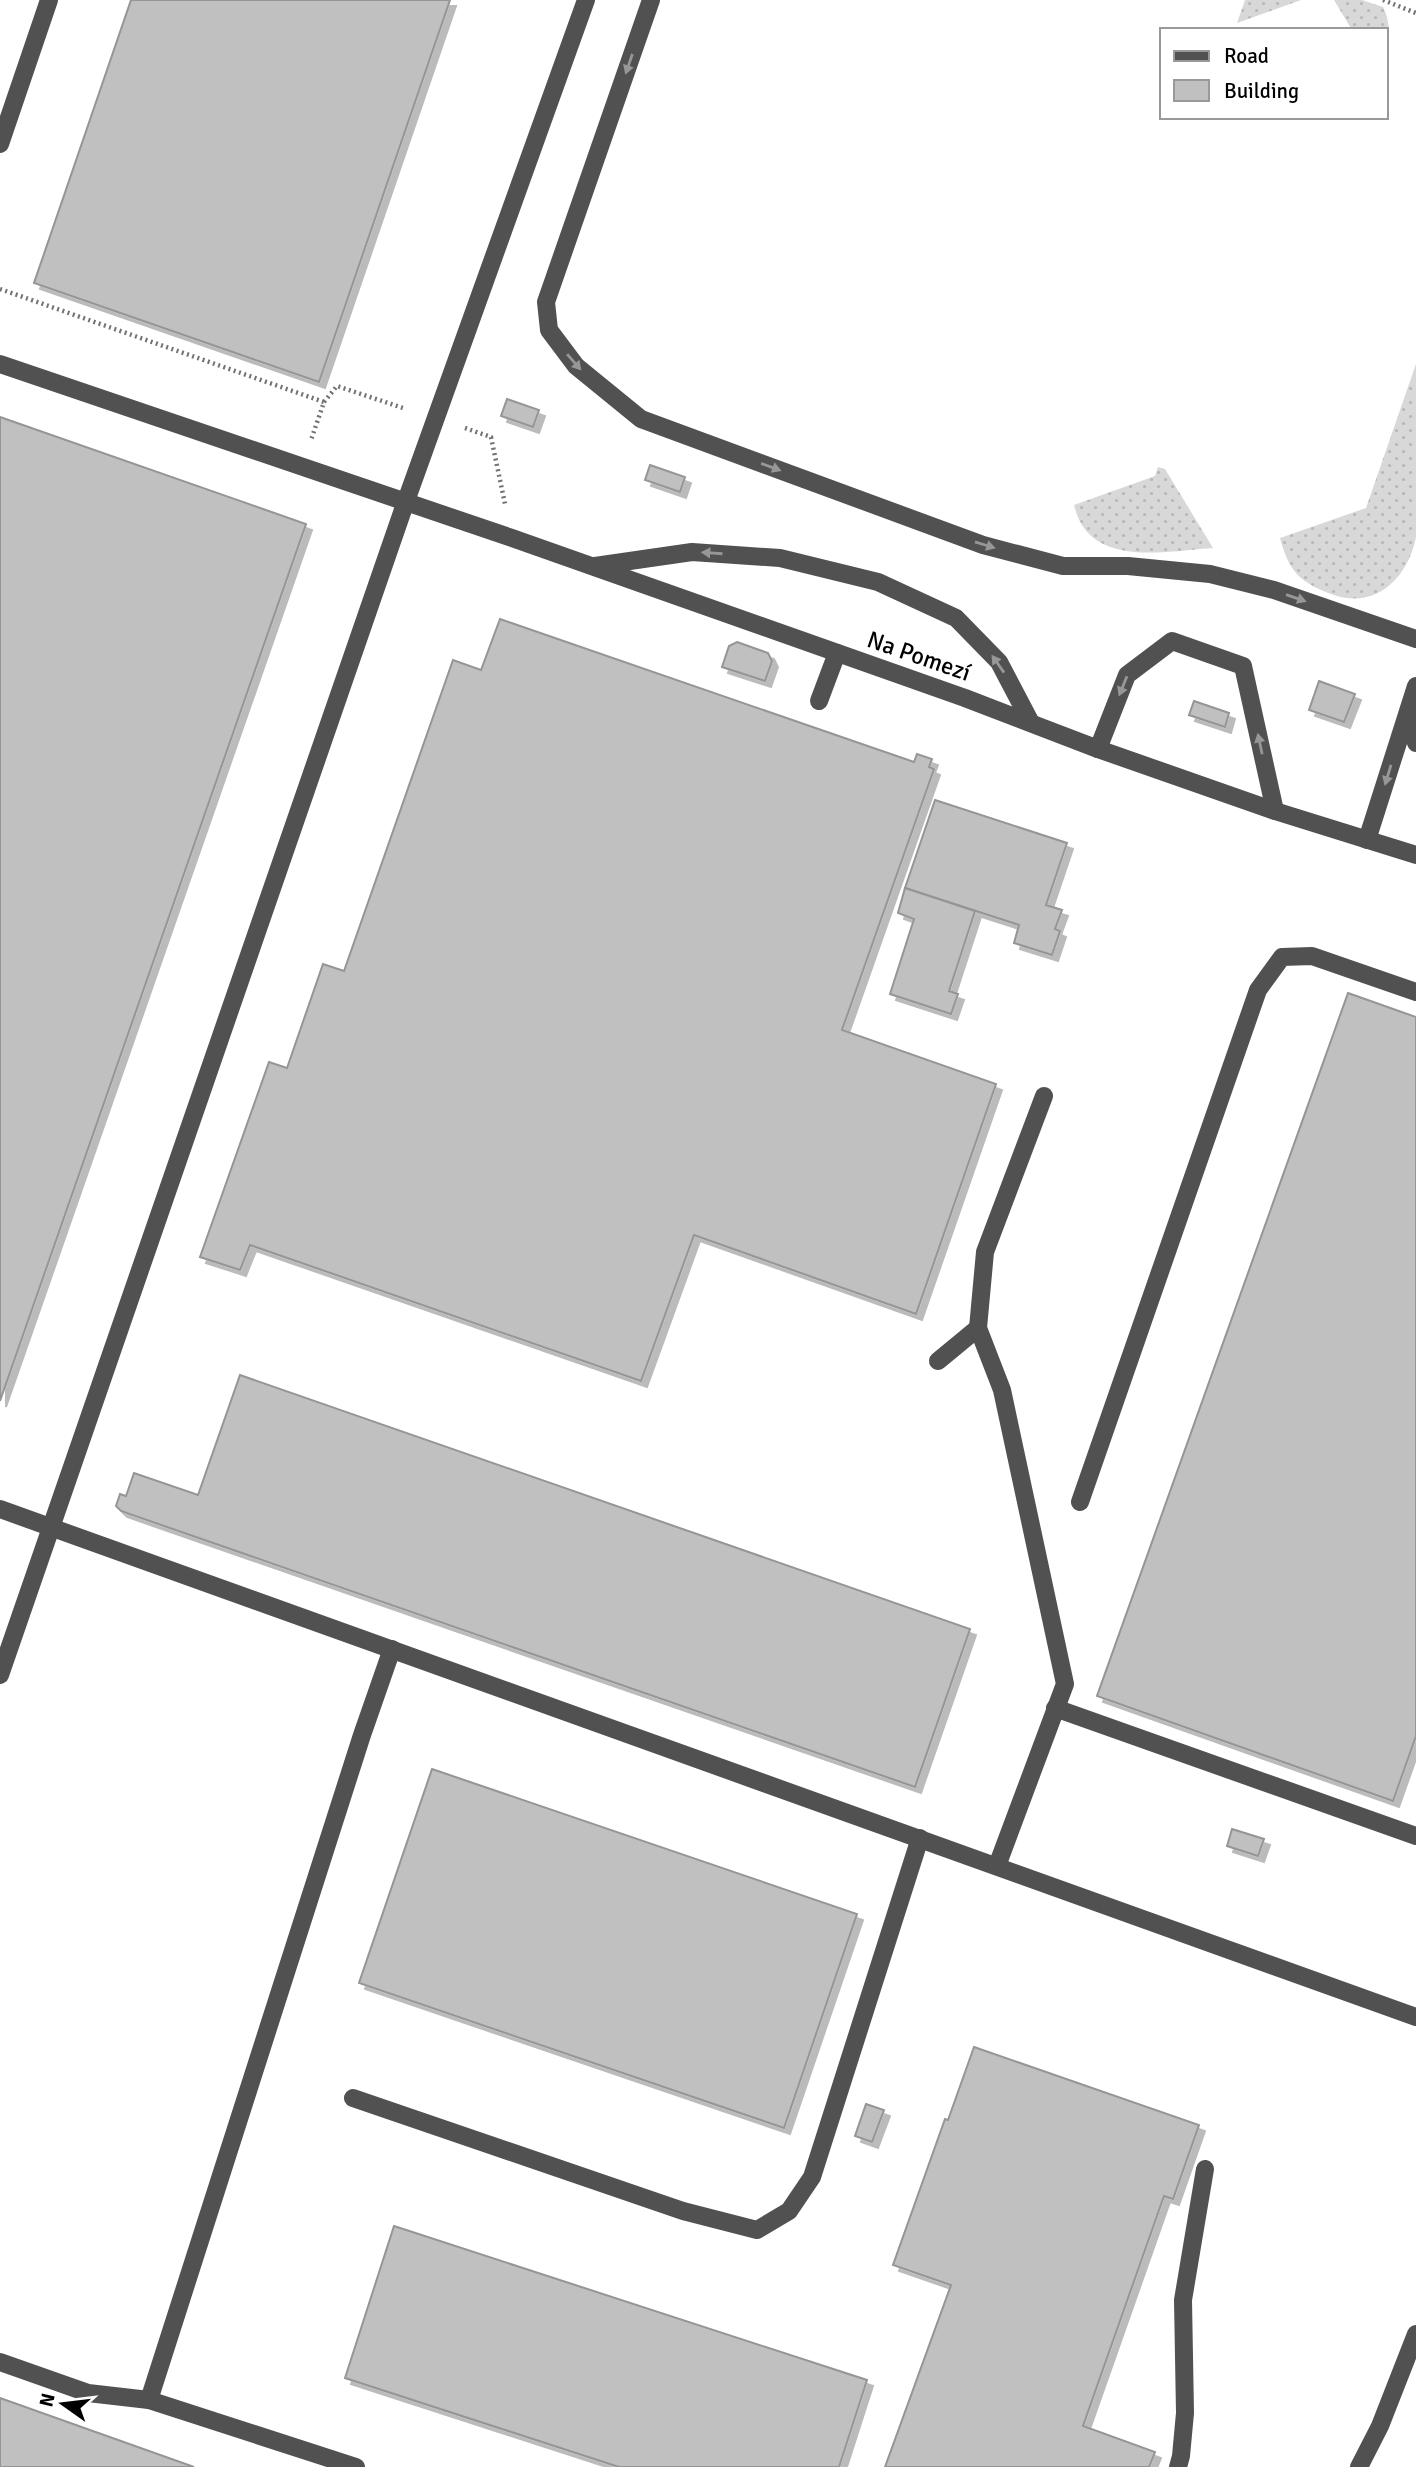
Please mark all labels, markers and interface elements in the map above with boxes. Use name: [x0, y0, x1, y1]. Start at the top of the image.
legend: [1160, 28, 1388, 119]
text: Road: [1224, 43, 1269, 69]
one-way arrow: [623, 54, 634, 75]
text: Building: [1224, 78, 1299, 104]
one-way arrow: [566, 353, 581, 370]
one-way arrow: [761, 462, 782, 473]
one-way arrow: [974, 541, 995, 551]
one-way arrow: [701, 548, 723, 559]
one-way arrow: [1286, 593, 1307, 604]
street label: Na Pomezí: [863, 624, 975, 688]
one-way arrow: [991, 654, 1005, 673]
one-way arrow: [1117, 676, 1128, 697]
one-way arrow: [1254, 733, 1265, 755]
one-way arrow: [1382, 765, 1393, 786]
north arrow: [28, 2369, 98, 2439]
text: N: [34, 2391, 61, 2409]

